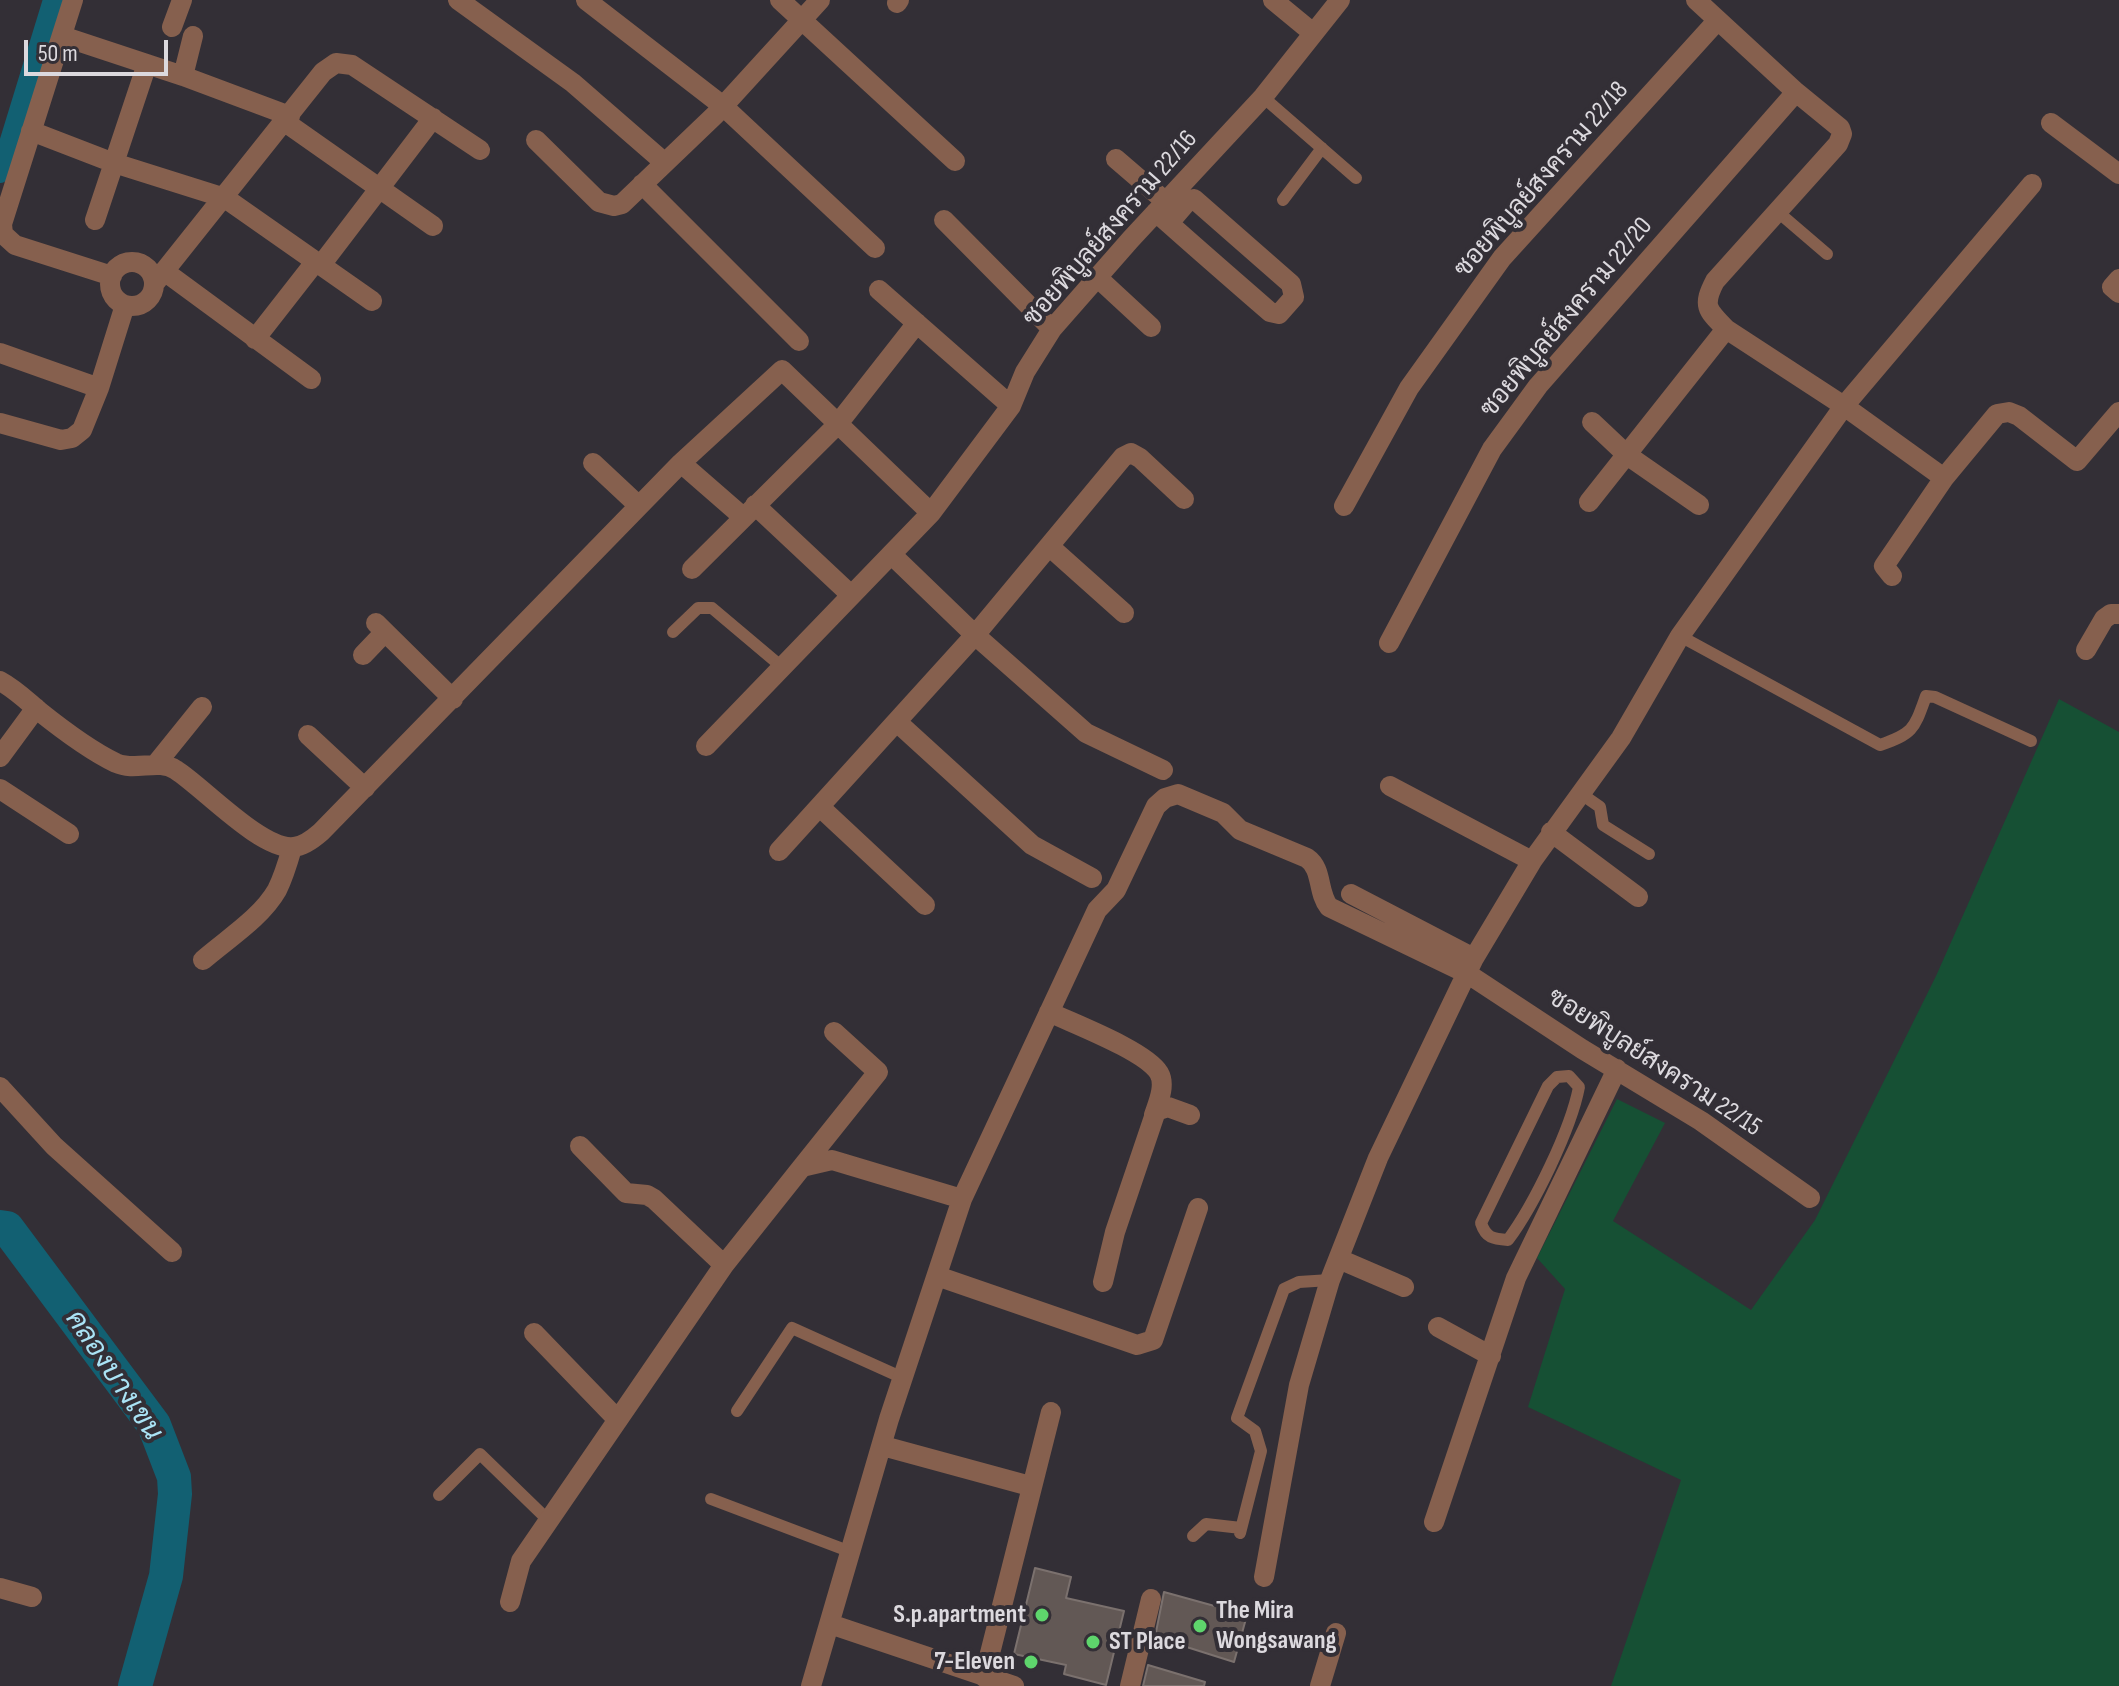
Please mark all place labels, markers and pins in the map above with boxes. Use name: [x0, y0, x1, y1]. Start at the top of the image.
place label: The Mira Wongsawang: [1216, 1595, 1336, 1656]
place label: S.p.apartment: [893, 1599, 1026, 1631]
marker: S.p.apartment: [1033, 1606, 1051, 1624]
marker: The Mira Wongsawang: [1191, 1617, 1209, 1635]
place label: ST Place: [1109, 1626, 1186, 1658]
marker: ST Place: [1084, 1633, 1102, 1651]
place label: 7-Eleven: [934, 1646, 1015, 1678]
marker: 7-Eleven: [1022, 1653, 1040, 1671]

